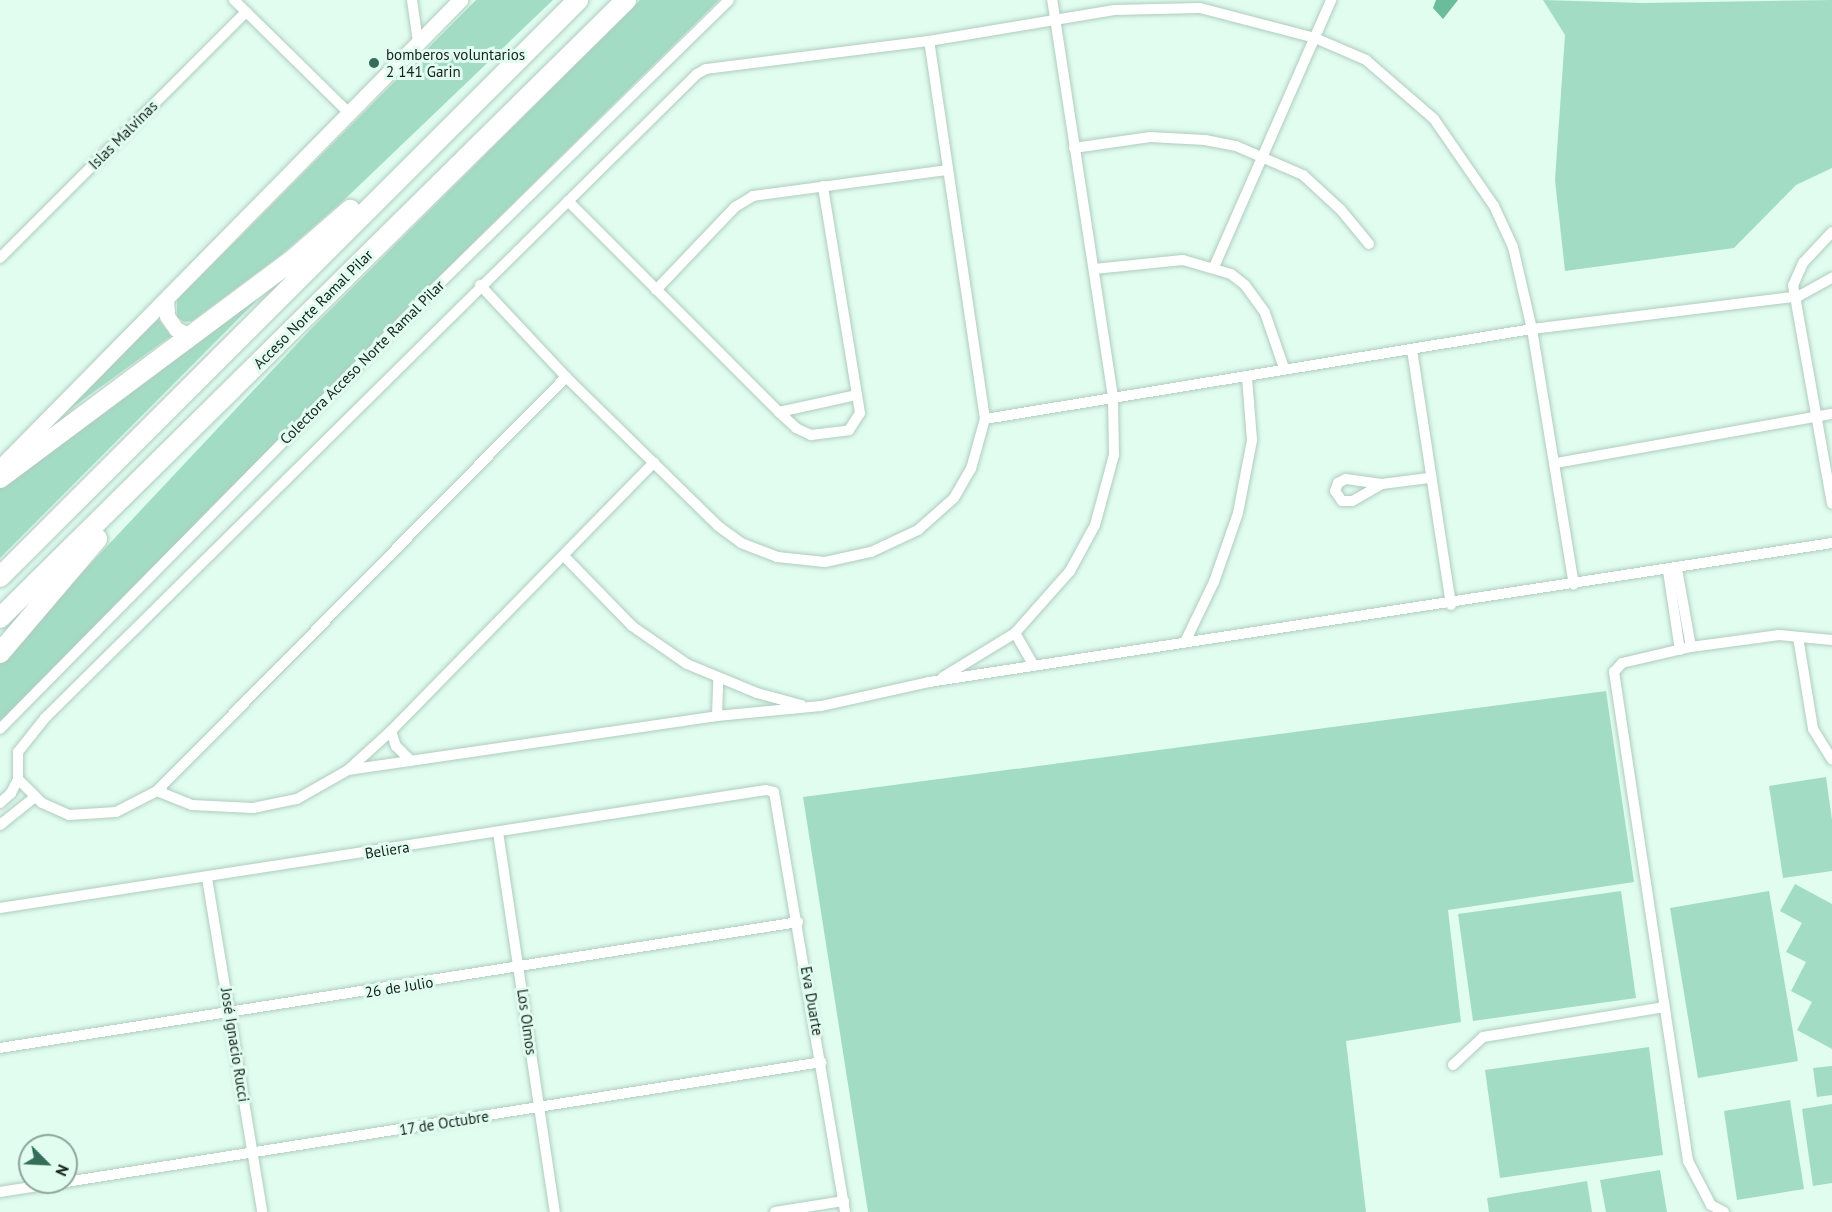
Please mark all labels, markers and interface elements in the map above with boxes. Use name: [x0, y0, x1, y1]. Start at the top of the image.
place label: bomberos voluntarios 2 141 Garin: [386, 45, 525, 80]
marker: bomberos voluntarios 2 141 Garin: [367, 56, 381, 70]
street label: Islas Malvinas: [85, 97, 161, 173]
street label: Acceso Norte Ramal Pilar: [250, 246, 376, 372]
street label: Colectora Acceso Norte Ramal Pilar: [276, 276, 448, 448]
street label: Beliera: [363, 838, 411, 862]
street label: Eva Duarte: [797, 965, 827, 1037]
street label: 26 de Julio: [364, 973, 434, 1001]
street label: José Ignacio Rucci: [217, 987, 253, 1103]
street label: Los Olmos: [513, 988, 541, 1056]
street label: 17 de Octubre: [398, 1107, 490, 1139]
north arrow: [18, 1134, 78, 1194]
text: N: [51, 1162, 74, 1179]

